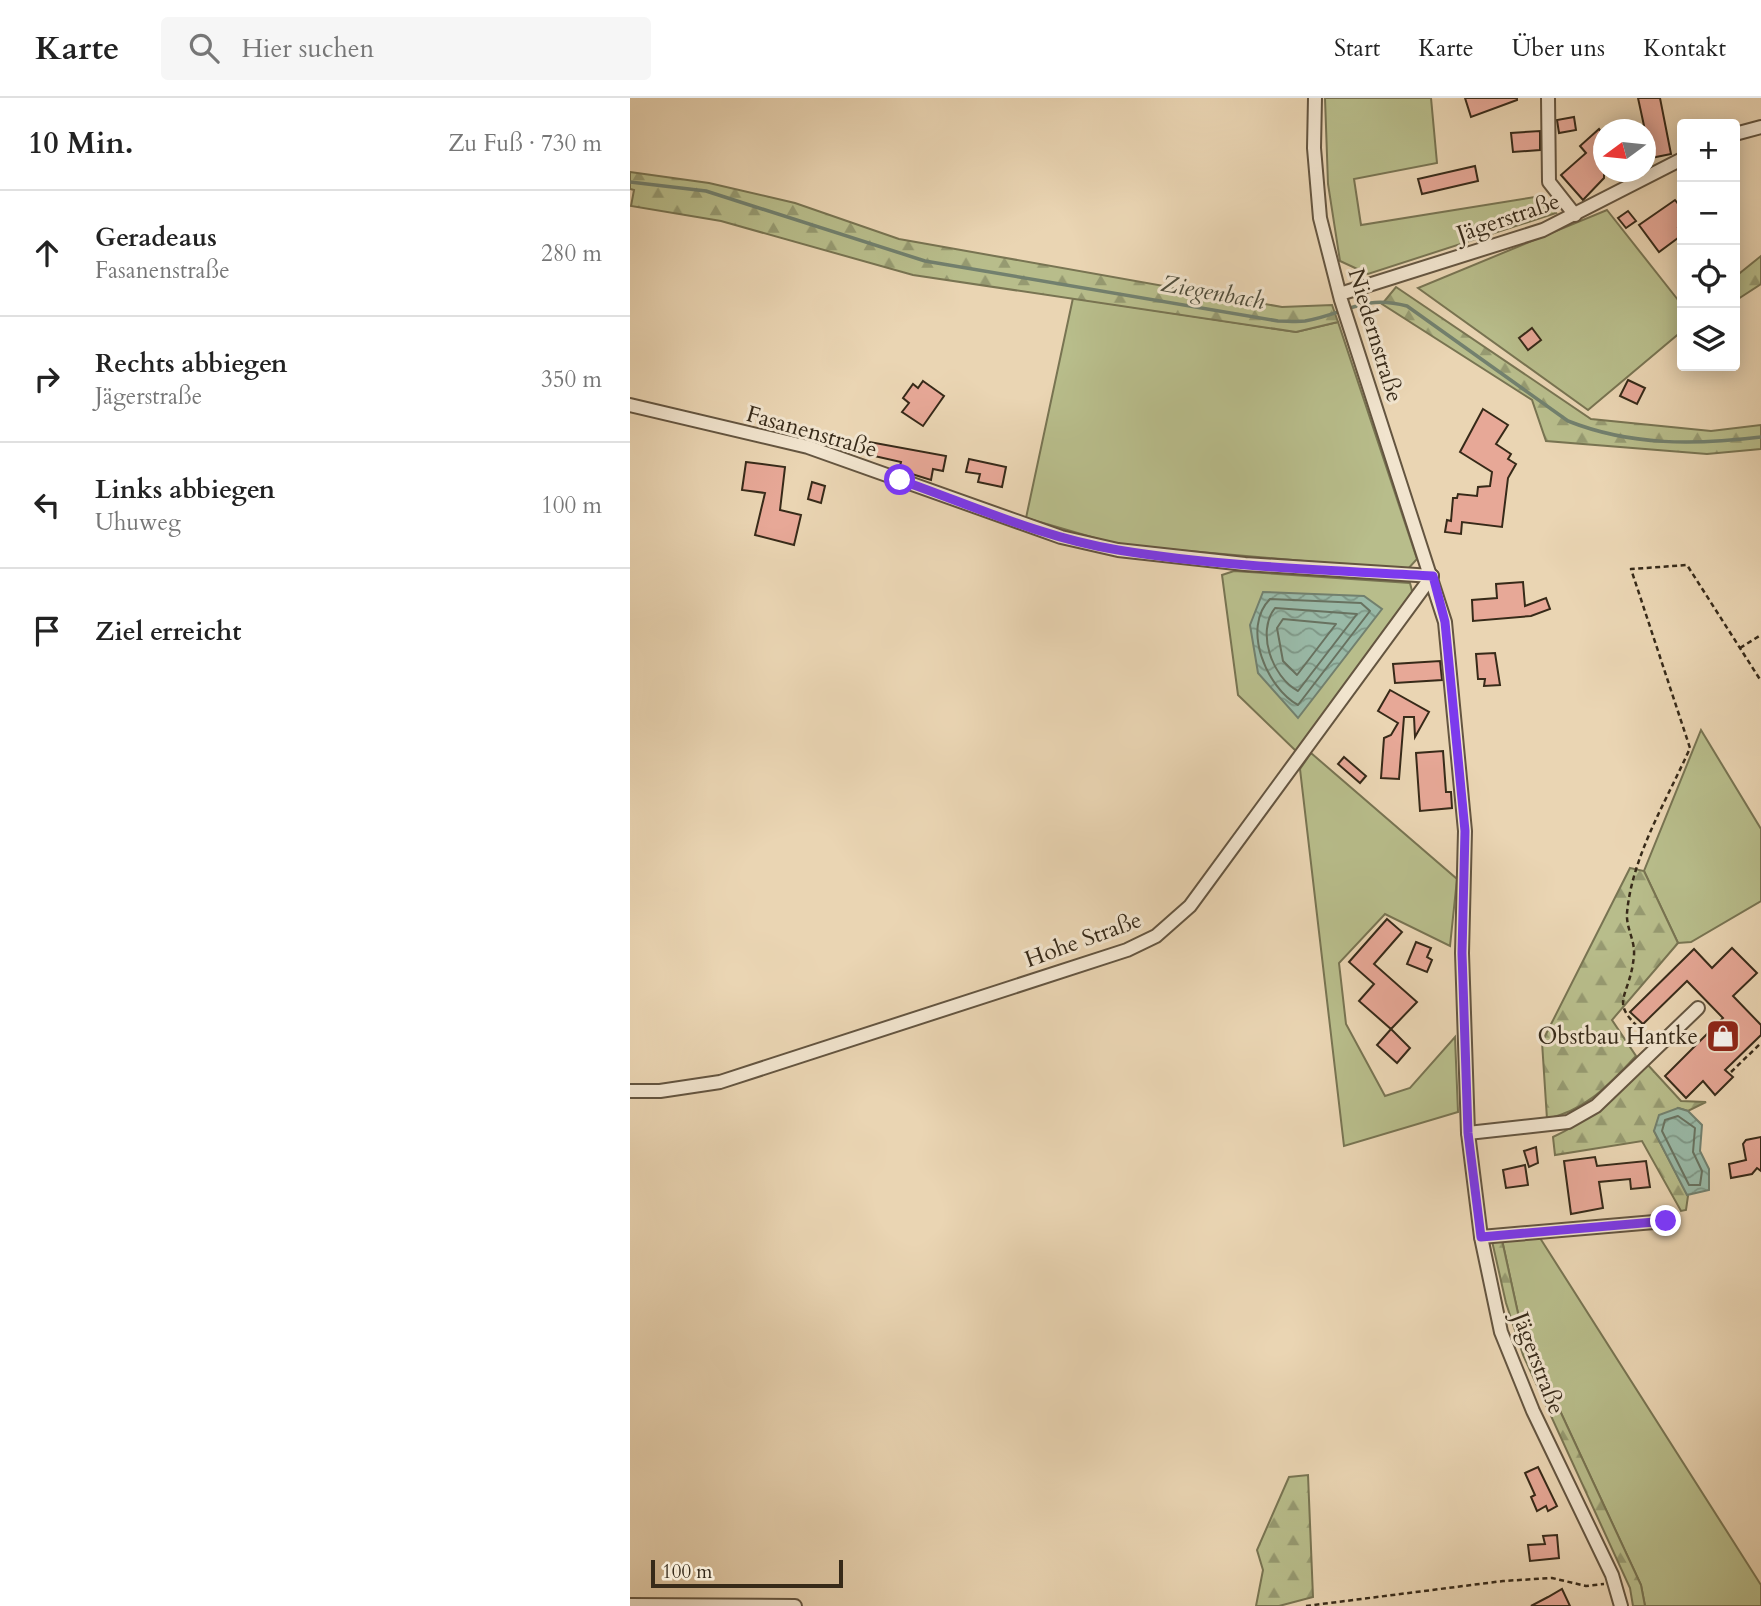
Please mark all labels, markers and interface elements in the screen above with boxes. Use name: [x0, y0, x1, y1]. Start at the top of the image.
search box: [161, 17, 651, 80]
text: Karte: [35, 26, 119, 71]
icon: search: [185, 29, 223, 67]
text: Hier suchen: [241, 31, 374, 66]
text: Start: [1334, 32, 1380, 65]
text: Karte: [1418, 32, 1474, 65]
text: Über uns: [1512, 32, 1605, 65]
text: Kontakt: [1643, 32, 1726, 65]
north arrow: [1593, 119, 1656, 182]
map controls: [1677, 119, 1740, 371]
button: +: [1677, 119, 1740, 182]
text: 10 Min.: [28, 123, 133, 164]
text: Zu Fuß · 730 m: [448, 128, 602, 159]
button: −: [1677, 182, 1740, 245]
street label: Jägerstraße: [1450, 185, 1564, 251]
text: Geradeaus: [95, 220, 217, 255]
icon: ahead: [28, 234, 66, 272]
text: 280 m: [541, 238, 602, 269]
button: locate: [1677, 245, 1740, 308]
text: Fasanenstraße: [95, 255, 230, 286]
street label: Niedernstraße: [1341, 265, 1411, 406]
water label: Ziegenbach: [1159, 267, 1268, 318]
button: layers: [1677, 308, 1740, 371]
text: Rechts abbiegen: [95, 346, 287, 381]
icon: right: [28, 360, 66, 398]
text: 350 m: [541, 364, 602, 395]
text: Jägerstraße: [95, 381, 202, 412]
street label: Fasanenstraße: [743, 398, 881, 465]
route start: [884, 464, 915, 495]
text: Links abbiegen: [95, 472, 275, 507]
icon: left: [28, 486, 66, 524]
text: 100 m: [541, 490, 602, 521]
text: Uhuweg: [95, 507, 181, 538]
icon: arrive: [28, 612, 66, 650]
text: Ziel erreicht: [95, 614, 241, 649]
street label: Hohe Straße: [1020, 904, 1146, 975]
shop icon: Obstbau Hantke: [1704, 1017, 1742, 1055]
place label: Obstbau Hantke: [1537, 1021, 1698, 1052]
route end: [1650, 1205, 1681, 1236]
street label: Jägerstraße: [1504, 1305, 1572, 1419]
scale bar: [651, 1557, 844, 1589]
text: 100 m: [662, 1559, 712, 1585]

